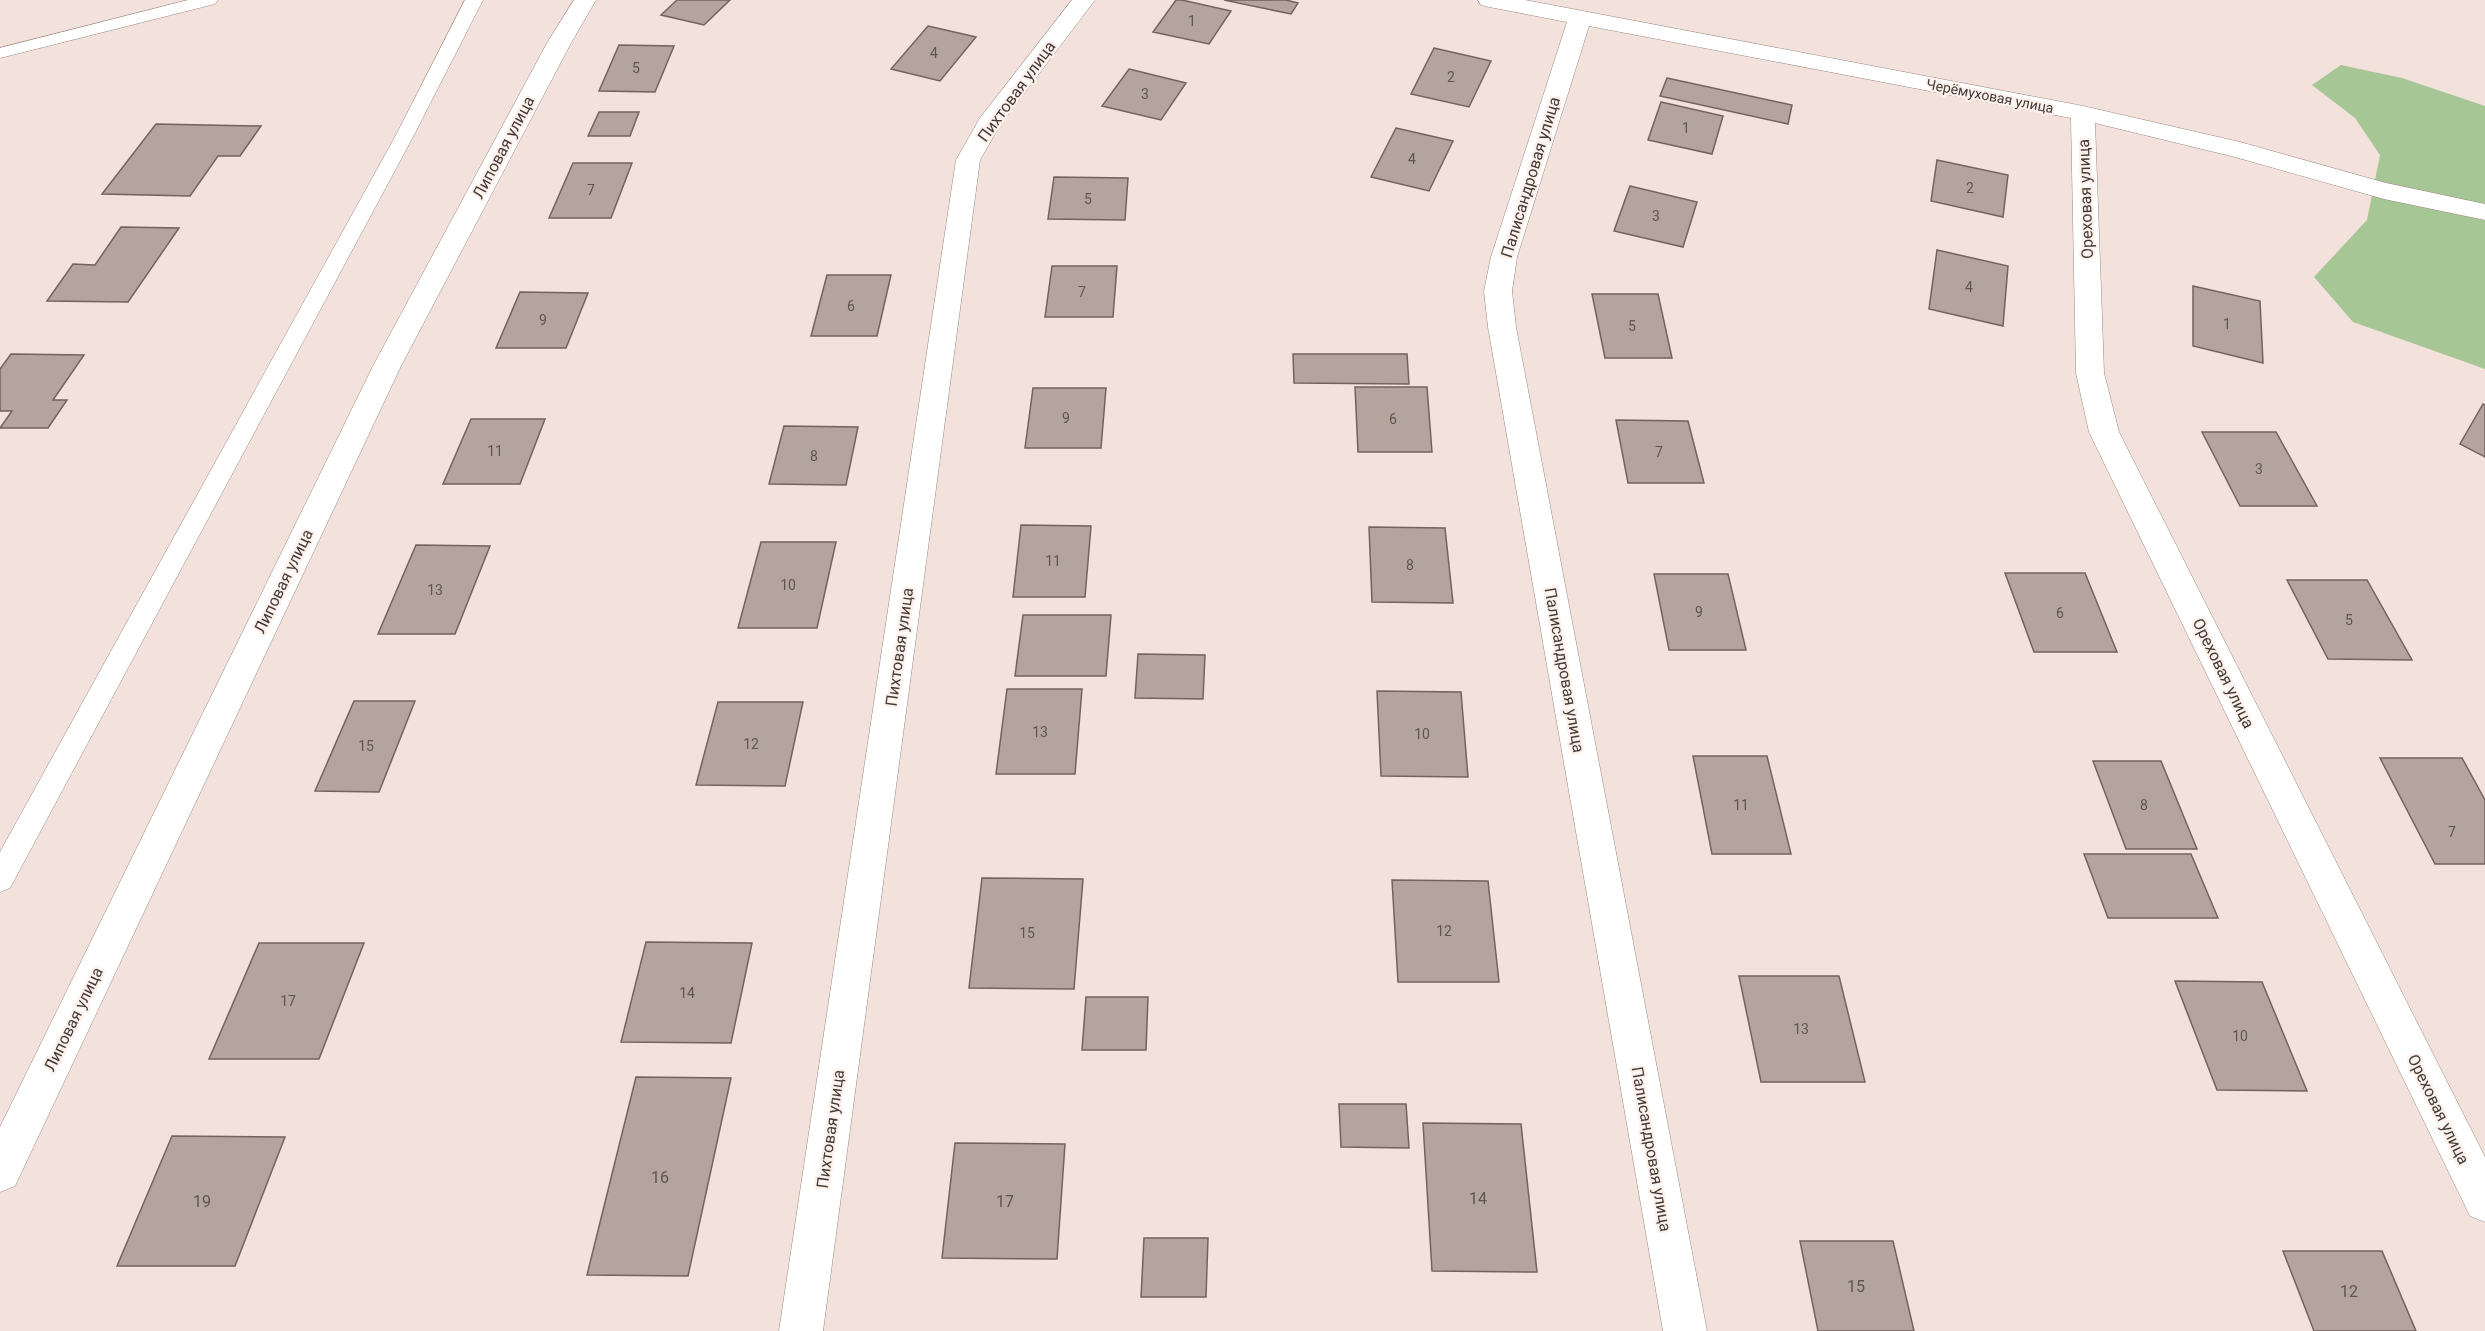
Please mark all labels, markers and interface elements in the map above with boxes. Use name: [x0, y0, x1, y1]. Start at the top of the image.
house number: 1: [1188, 13, 1196, 29]
street label: Пихтовая улица: [974, 37, 1059, 145]
house number: 4: [930, 45, 938, 61]
house number: 5: [632, 60, 640, 76]
house number: 2: [1447, 69, 1455, 85]
street label: Черёмуховая улица: [1925, 76, 2055, 116]
house number: 3: [1141, 86, 1149, 102]
street label: Липовая улица: [468, 93, 538, 202]
street label: Палисандровая улица: [1497, 94, 1564, 260]
house number: 1: [1682, 120, 1690, 136]
street label: Ореховая улица: [2074, 139, 2097, 259]
house number: 4: [1408, 151, 1416, 167]
house number: 2: [1966, 180, 1974, 196]
house number: 7: [587, 182, 595, 198]
house number: 5: [1084, 191, 1092, 207]
house number: 3: [1652, 208, 1660, 224]
house number: 4: [1965, 279, 1973, 295]
house number: 7: [1078, 284, 1086, 300]
house number: 6: [847, 298, 855, 314]
house number: 9: [539, 312, 547, 328]
house number: 1: [2223, 316, 2231, 332]
house number: 5: [1628, 318, 1636, 334]
house number: 9: [1062, 410, 1070, 426]
house number: 6: [1389, 411, 1397, 427]
house number: 11: [487, 443, 503, 459]
house number: 7: [1655, 444, 1663, 460]
house number: 8: [810, 448, 818, 464]
house number: 3: [2255, 461, 2263, 477]
street label: Липовая улица: [250, 526, 317, 636]
house number: 11: [1045, 553, 1061, 569]
house number: 8: [1406, 557, 1414, 573]
house number: 10: [780, 577, 796, 593]
house number: 13: [427, 582, 443, 598]
street label: Палисандровая улица: [1541, 586, 1588, 754]
street label: Пихтовая улица: [882, 587, 917, 708]
house number: 9: [1695, 604, 1703, 620]
house number: 6: [2056, 605, 2064, 621]
house number: 5: [2345, 612, 2353, 628]
street label: Ореховая улица: [2189, 615, 2258, 731]
house number: 13: [1032, 724, 1048, 740]
house number: 10: [1414, 726, 1430, 742]
house number: 12: [743, 736, 759, 752]
house number: 15: [358, 738, 374, 754]
house number: 11: [1733, 797, 1749, 813]
house number: 8: [2140, 797, 2148, 813]
house number: 7: [2448, 824, 2456, 840]
house number: 12: [1436, 923, 1452, 939]
house number: 15: [1019, 925, 1035, 941]
street label: Липовая улица: [40, 964, 107, 1074]
house number: 14: [679, 985, 695, 1001]
house number: 17: [280, 993, 296, 1009]
house number: 13: [1793, 1021, 1809, 1037]
house number: 10: [2232, 1028, 2248, 1044]
street label: Ореховая улица: [2404, 1051, 2473, 1167]
street label: Палисандровая улица: [1628, 1065, 1675, 1233]
street label: Пихтовая улица: [813, 1069, 848, 1190]
house number: 16: [651, 1168, 669, 1187]
house number: 14: [1469, 1189, 1487, 1208]
house number: 19: [193, 1192, 211, 1211]
house number: 17: [996, 1192, 1014, 1211]
house number: 15: [1847, 1277, 1865, 1296]
house number: 12: [2340, 1282, 2358, 1301]

